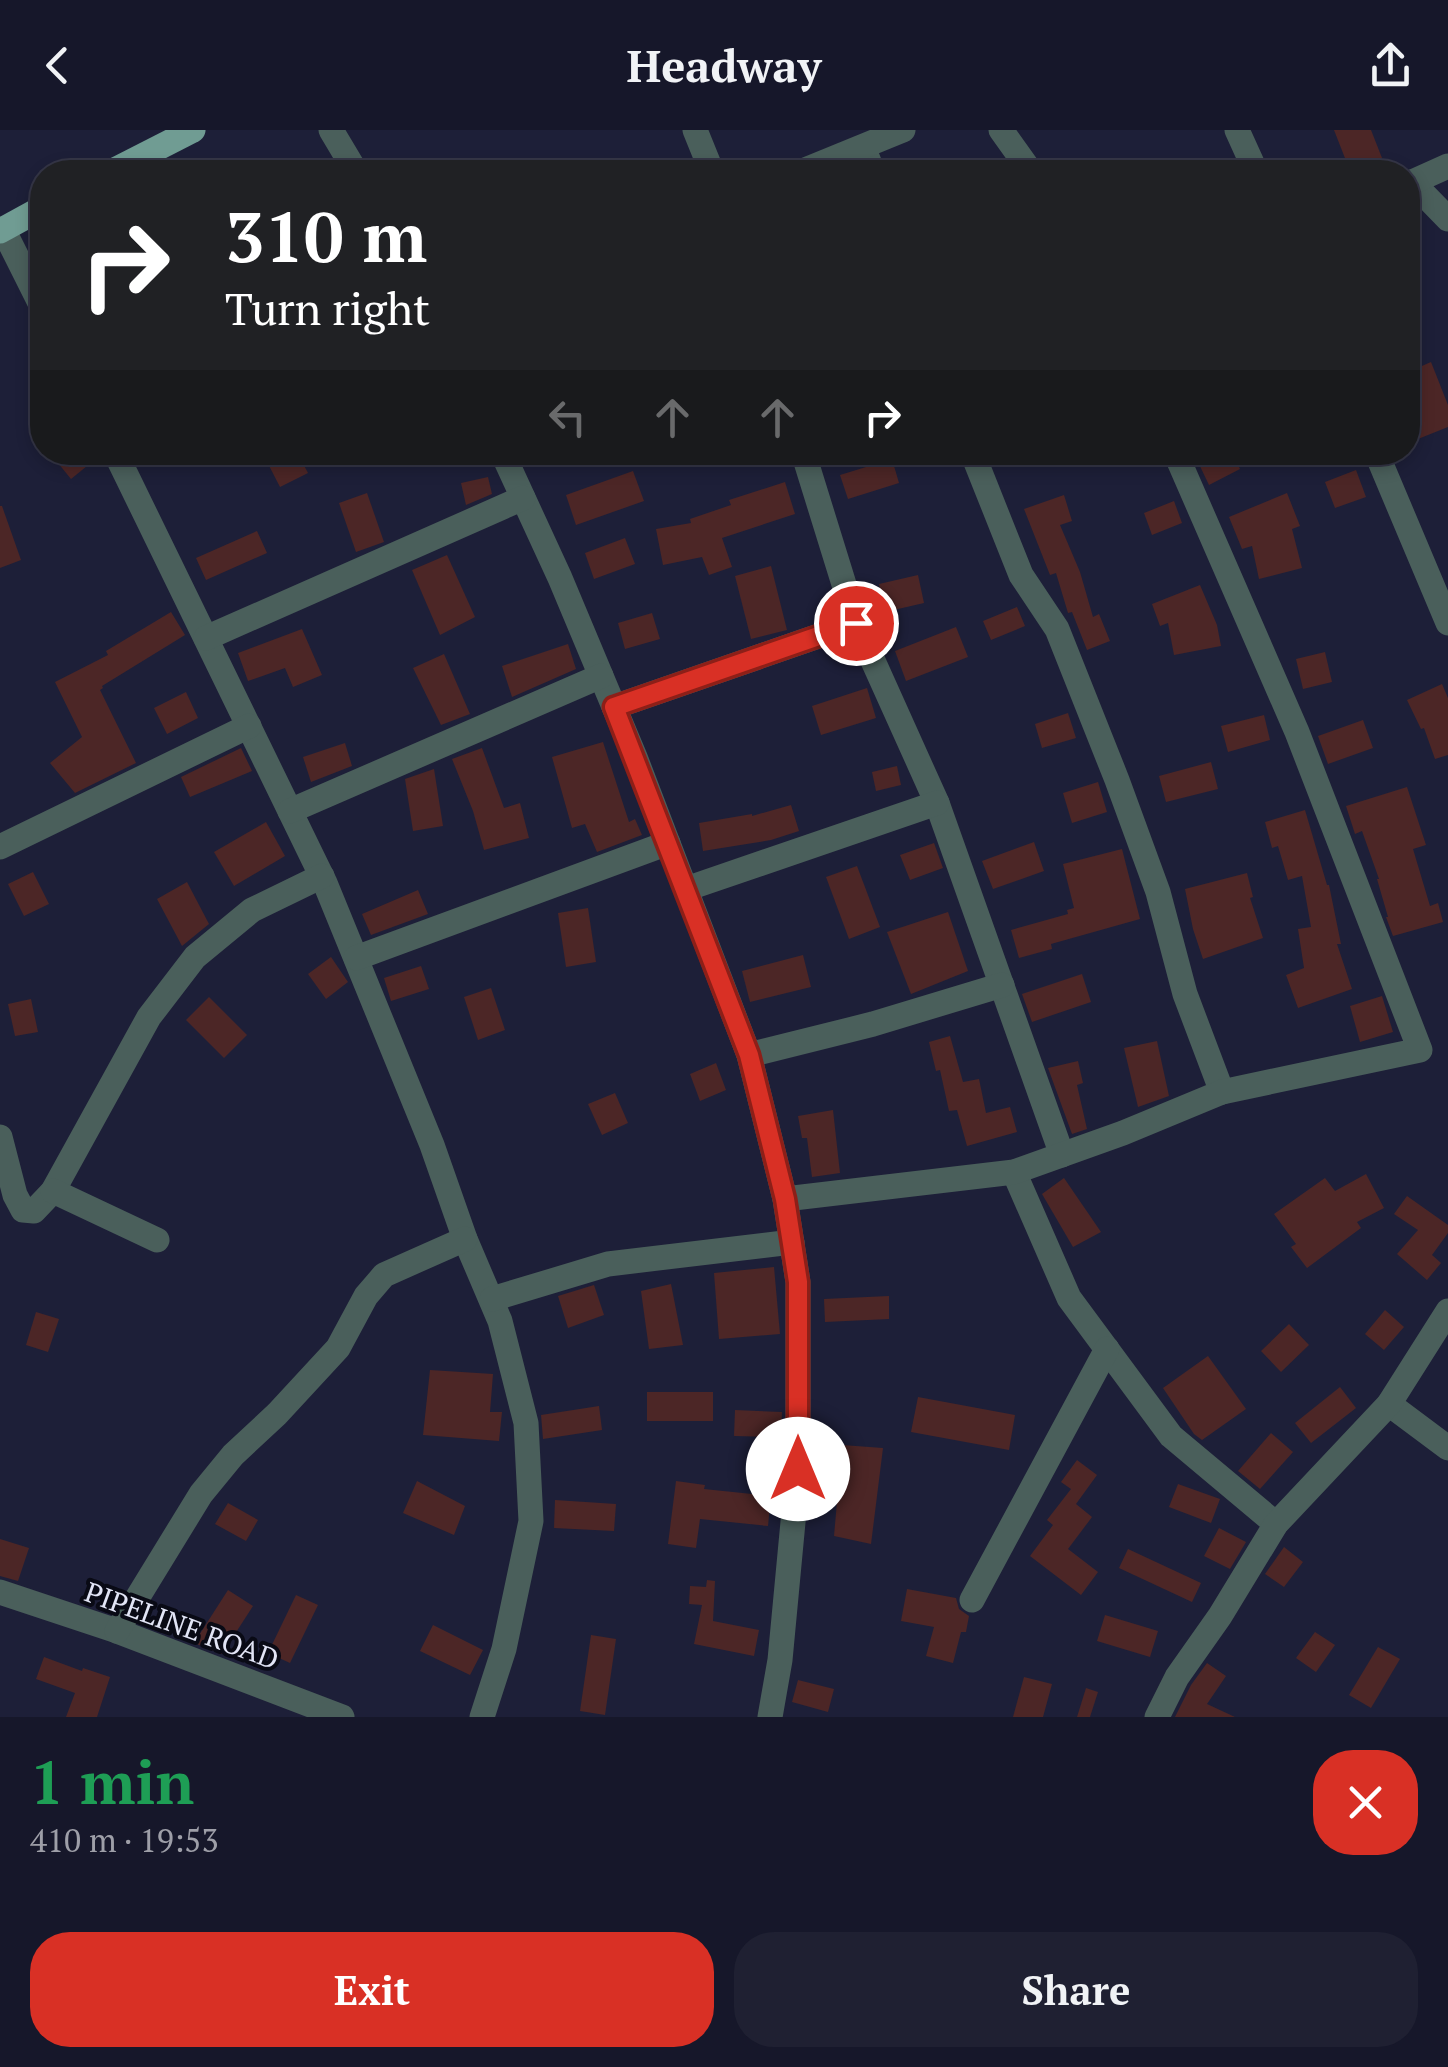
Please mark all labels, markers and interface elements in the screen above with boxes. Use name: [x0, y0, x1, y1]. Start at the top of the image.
text: Headway: [627, 35, 821, 95]
icon: back: [30, 38, 85, 93]
icon: share: [1363, 38, 1418, 93]
text: 310 m: [225, 189, 427, 282]
icon: right: [60, 200, 190, 330]
text: Turn right: [225, 278, 430, 338]
icon: left: [540, 390, 595, 445]
icon: ahead: [645, 390, 700, 445]
icon: ahead: [750, 390, 805, 445]
icon: right: [855, 390, 910, 445]
pin: [814, 581, 899, 666]
icon: arrive: [829, 596, 884, 651]
position arrow: [746, 1417, 850, 1521]
street label: PIPELINE ROAD: [80, 1573, 284, 1677]
text: 1 min: [30, 1742, 194, 1821]
button: close: [1313, 1750, 1418, 1855]
text: 410 m · 19:53: [30, 1819, 218, 1861]
button: Exit: [30, 1932, 714, 2047]
button: Share: [734, 1932, 1418, 2047]

